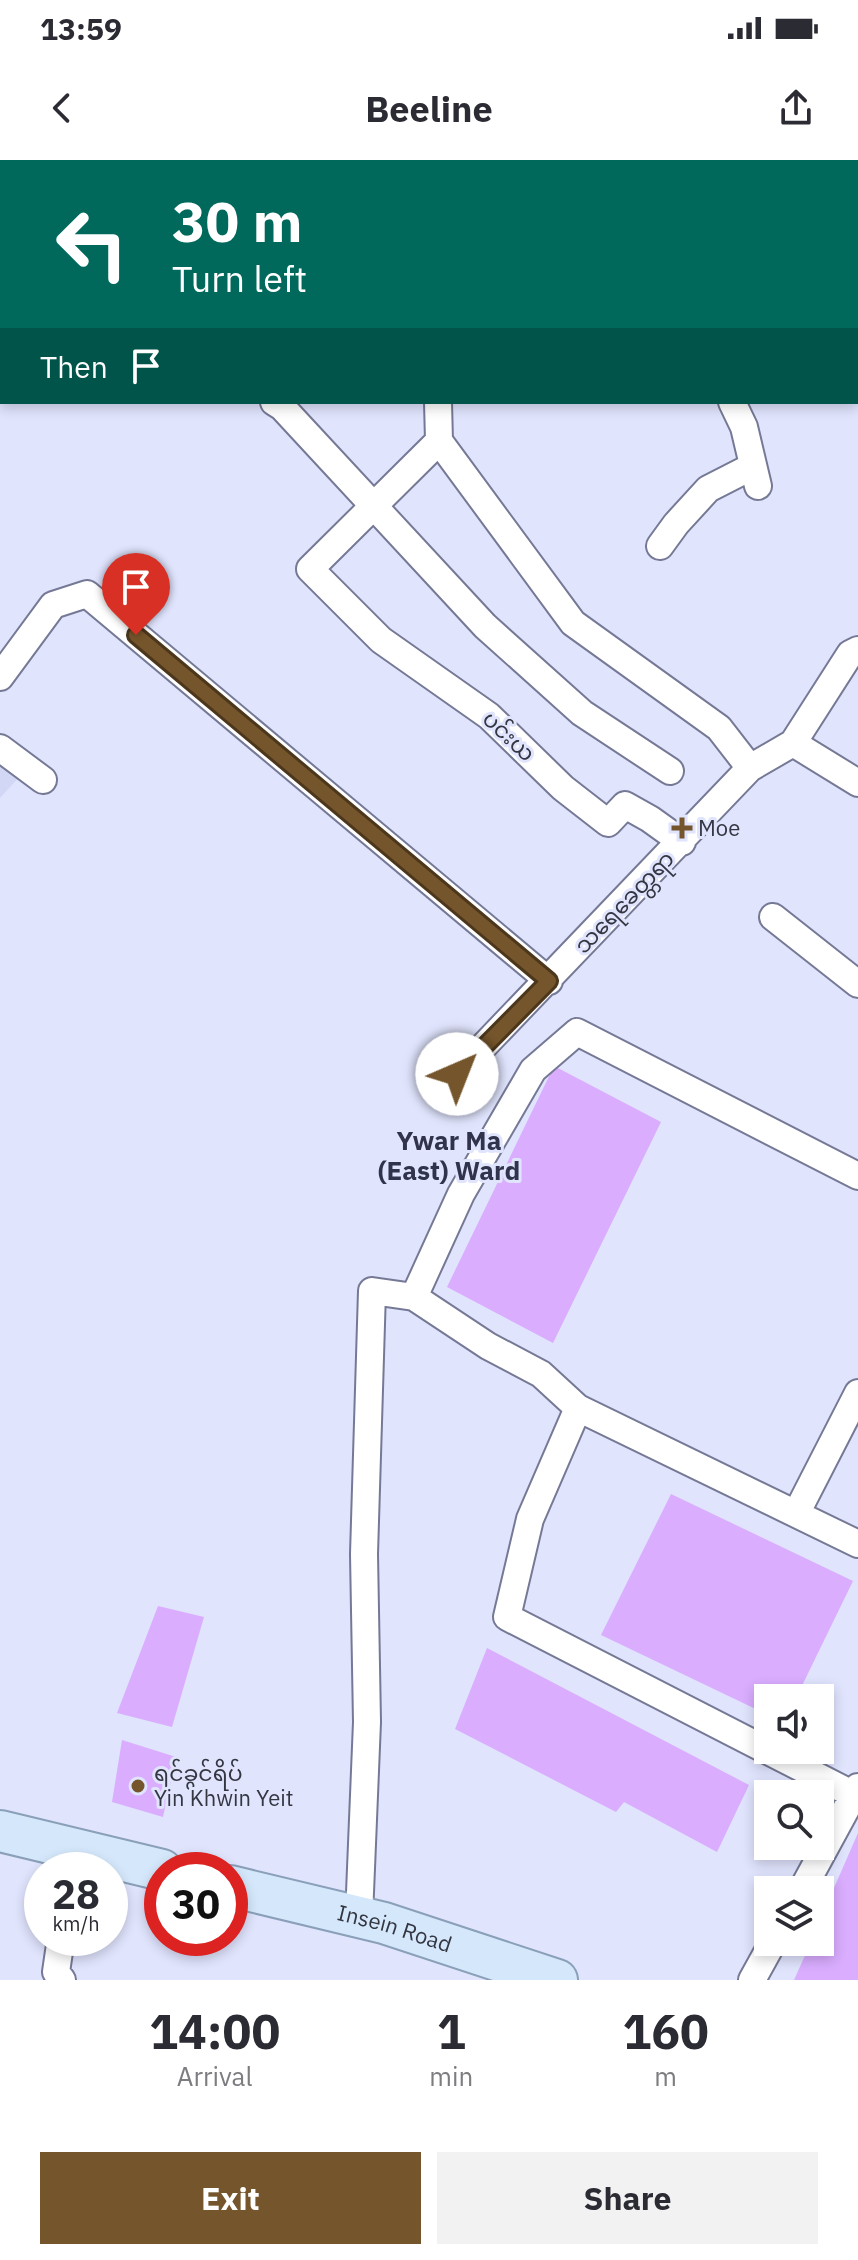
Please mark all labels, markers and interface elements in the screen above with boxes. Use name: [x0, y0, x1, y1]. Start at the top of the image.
text: 13:59: [40, 9, 122, 48]
text: Beeline: [365, 85, 493, 132]
icon: back: [40, 86, 84, 130]
icon: share: [774, 86, 818, 130]
text: 30 m: [172, 185, 302, 257]
icon: left: [40, 192, 144, 296]
text: Turn left: [172, 255, 307, 302]
icon: arrive: [124, 344, 168, 388]
text: Then: [40, 347, 108, 386]
pin: [102, 553, 170, 635]
icon: arrive: [114, 565, 158, 609]
street label: ပင်းယ: [477, 704, 542, 767]
place label: Moe: [698, 813, 740, 842]
marker: Moe: [673, 819, 691, 837]
street label: သရေခေတ္တရာ: [567, 844, 683, 962]
position arrow: [415, 1032, 499, 1116]
district label: Ywar Ma (East) Ward: [378, 1123, 520, 1187]
map controls: [754, 1684, 834, 1956]
button: sound: [754, 1684, 834, 1764]
place label: ရင်ခွင်ရိပ် Yin Khwin Yeit: [154, 1758, 293, 1812]
marker: ရင်ခွင်ရိပ် Yin Khwin Yeit: [129, 1777, 147, 1795]
button: search: [754, 1780, 834, 1860]
speed limit sign: 30: [144, 1852, 248, 1956]
text: 28: [52, 1868, 100, 1920]
button: layers: [754, 1876, 834, 1956]
street label: Insein Road: [335, 1897, 456, 1958]
text: km/h: [52, 1910, 100, 1937]
text: 14:00: [149, 2000, 280, 2062]
text: 1: [437, 2000, 466, 2062]
text: 160: [622, 2000, 709, 2062]
text: Arrival: [177, 2059, 253, 2093]
text: min: [429, 2059, 473, 2093]
text: m: [654, 2059, 677, 2093]
button: Exit: [40, 2152, 421, 2244]
button: Share: [437, 2152, 818, 2244]

